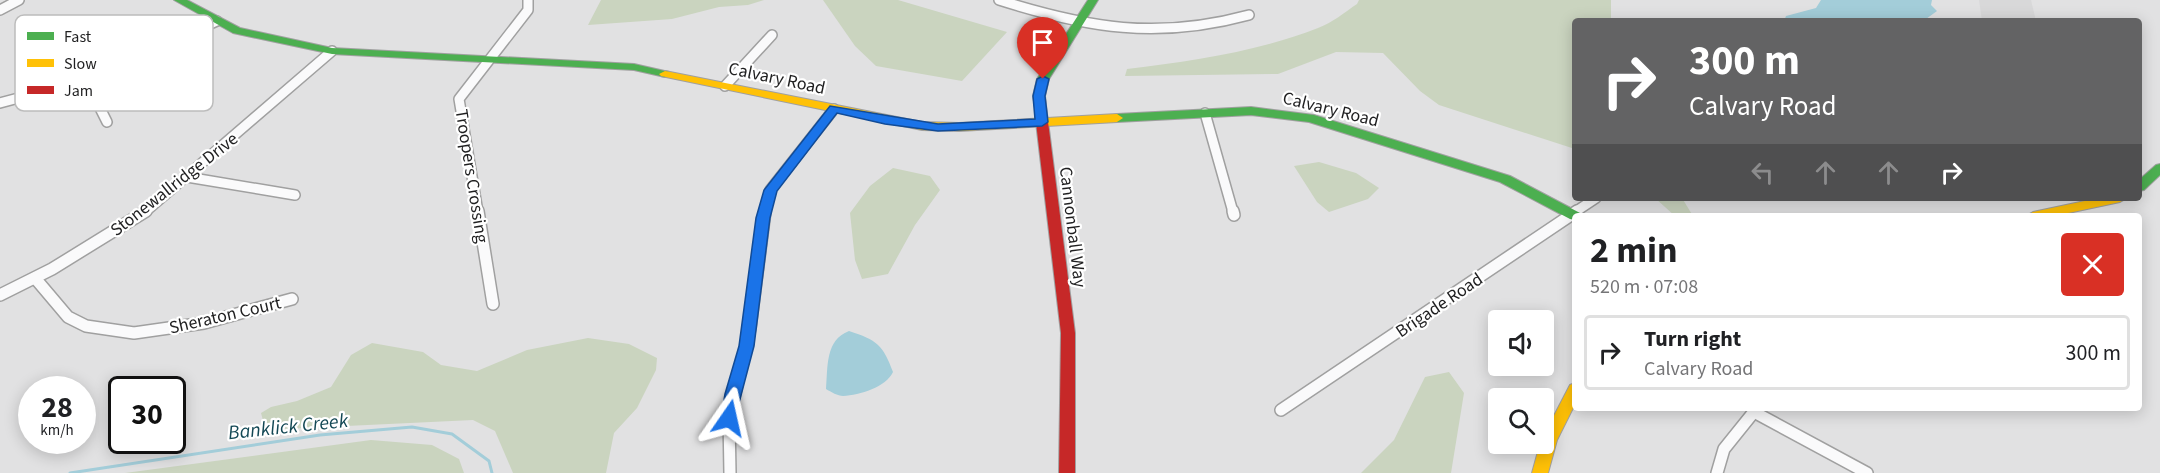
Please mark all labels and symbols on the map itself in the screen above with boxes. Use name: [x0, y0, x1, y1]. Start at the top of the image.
legend: [15, 15, 213, 111]
pin: [1017, 17, 1068, 79]
text: Fast: [64, 26, 92, 48]
text: Slow: [64, 53, 97, 75]
street label: Calvary Road: [726, 56, 828, 101]
text: Jam: [64, 80, 93, 102]
street label: Calvary Road: [1280, 85, 1382, 134]
street label: Troopers Crossing: [449, 107, 494, 245]
street label: Stonewallridge Drive: [105, 127, 243, 242]
street label: Cannonball Way: [1053, 165, 1092, 289]
street label: Brigade Road: [1391, 267, 1488, 344]
street label: Sheraton Court: [167, 290, 284, 341]
speed limit sign: 30: [108, 376, 186, 454]
position arrow: [697, 386, 761, 450]
water label: Banklick Creek: [227, 407, 350, 447]

